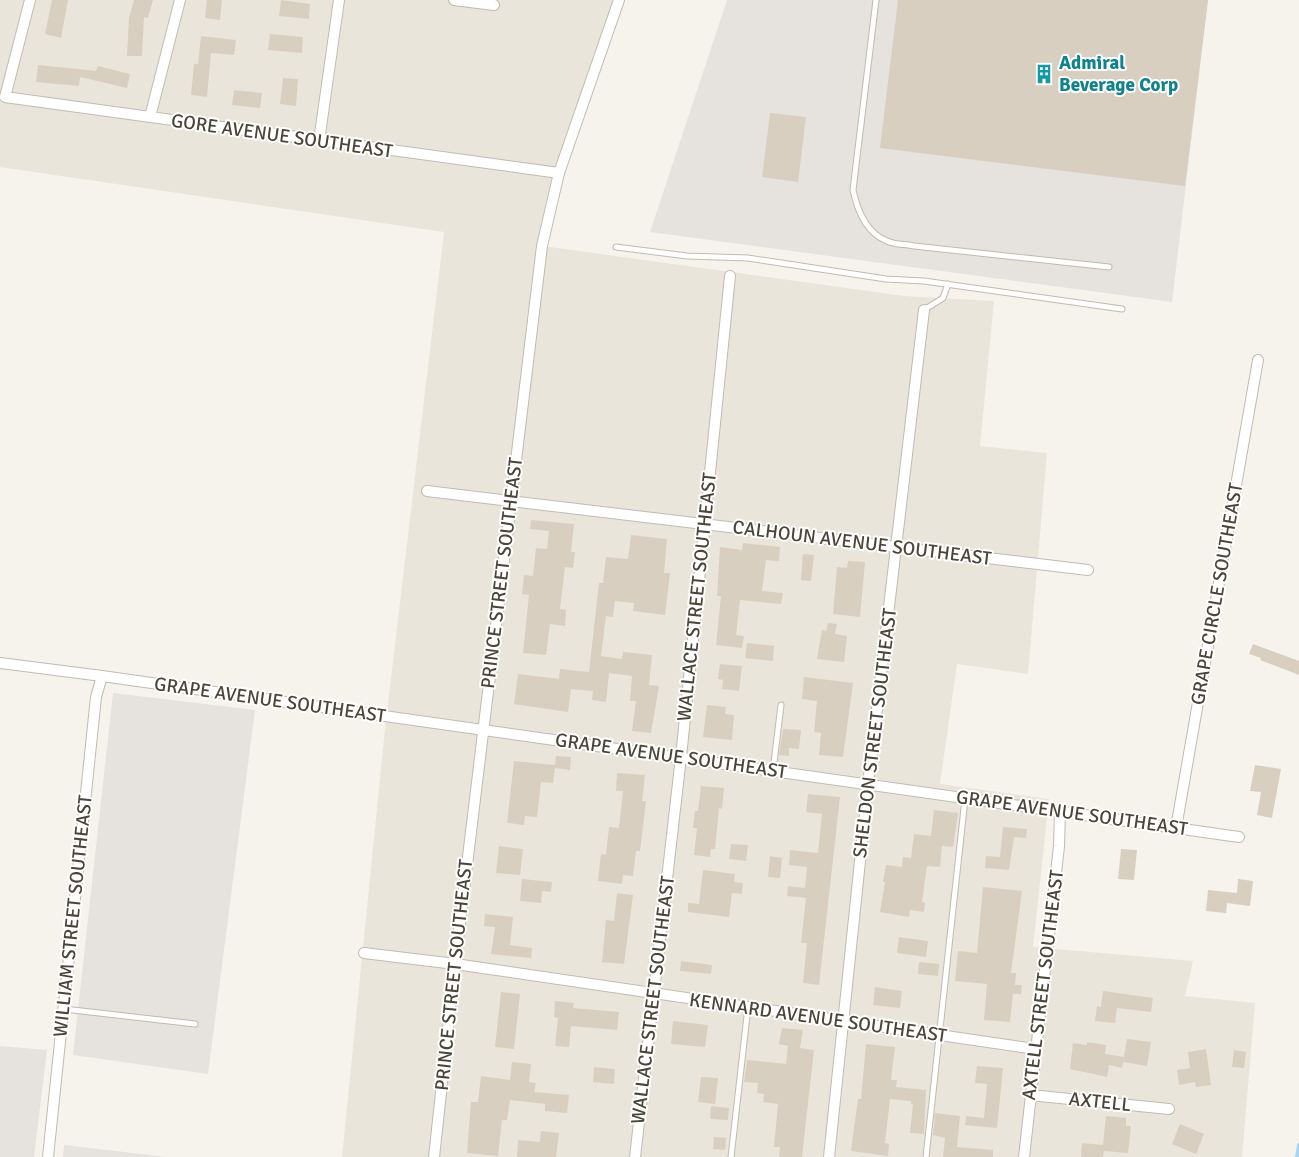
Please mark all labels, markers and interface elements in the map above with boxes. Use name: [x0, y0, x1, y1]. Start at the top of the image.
place label: Admiral Beverage Corp: [1059, 51, 1178, 97]
building icon: Admiral Beverage Corp: [1033, 63, 1055, 85]
street label: GORE AVENUE SOUTHEAST: [170, 109, 395, 164]
street label: PRINCE STREET SOUTHEAST: [476, 455, 528, 690]
street label: WALLACE STREET SOUTHEAST: [672, 471, 722, 723]
street label: GRAPE CIRCLE SOUTHEAST: [1186, 481, 1248, 707]
street label: CALHOUN AVENUE SOUTHEAST: [731, 515, 993, 571]
street label: SHELDON STREET SOUTHEAST: [848, 606, 902, 859]
street label: GRAPE AVENUE SOUTHEAST: [153, 672, 388, 728]
street label: GRAPE AVENUE SOUTHEAST: [554, 728, 789, 784]
street label: GRAPE AVENUE SOUTHEAST: [955, 785, 1190, 841]
street label: WILLIAM STREET SOUTHEAST: [48, 793, 98, 1038]
street label: PRINCE STREET SOUTHEAST: [430, 857, 478, 1092]
street label: AXTELL STREET SOUTHEAST: [1017, 868, 1069, 1102]
street label: WALLACE STREET SOUTHEAST: [626, 874, 680, 1126]
street label: KENNARD AVENUE SOUTHEAST: [688, 988, 949, 1048]
street label: AXTELL: [1068, 1087, 1133, 1117]

